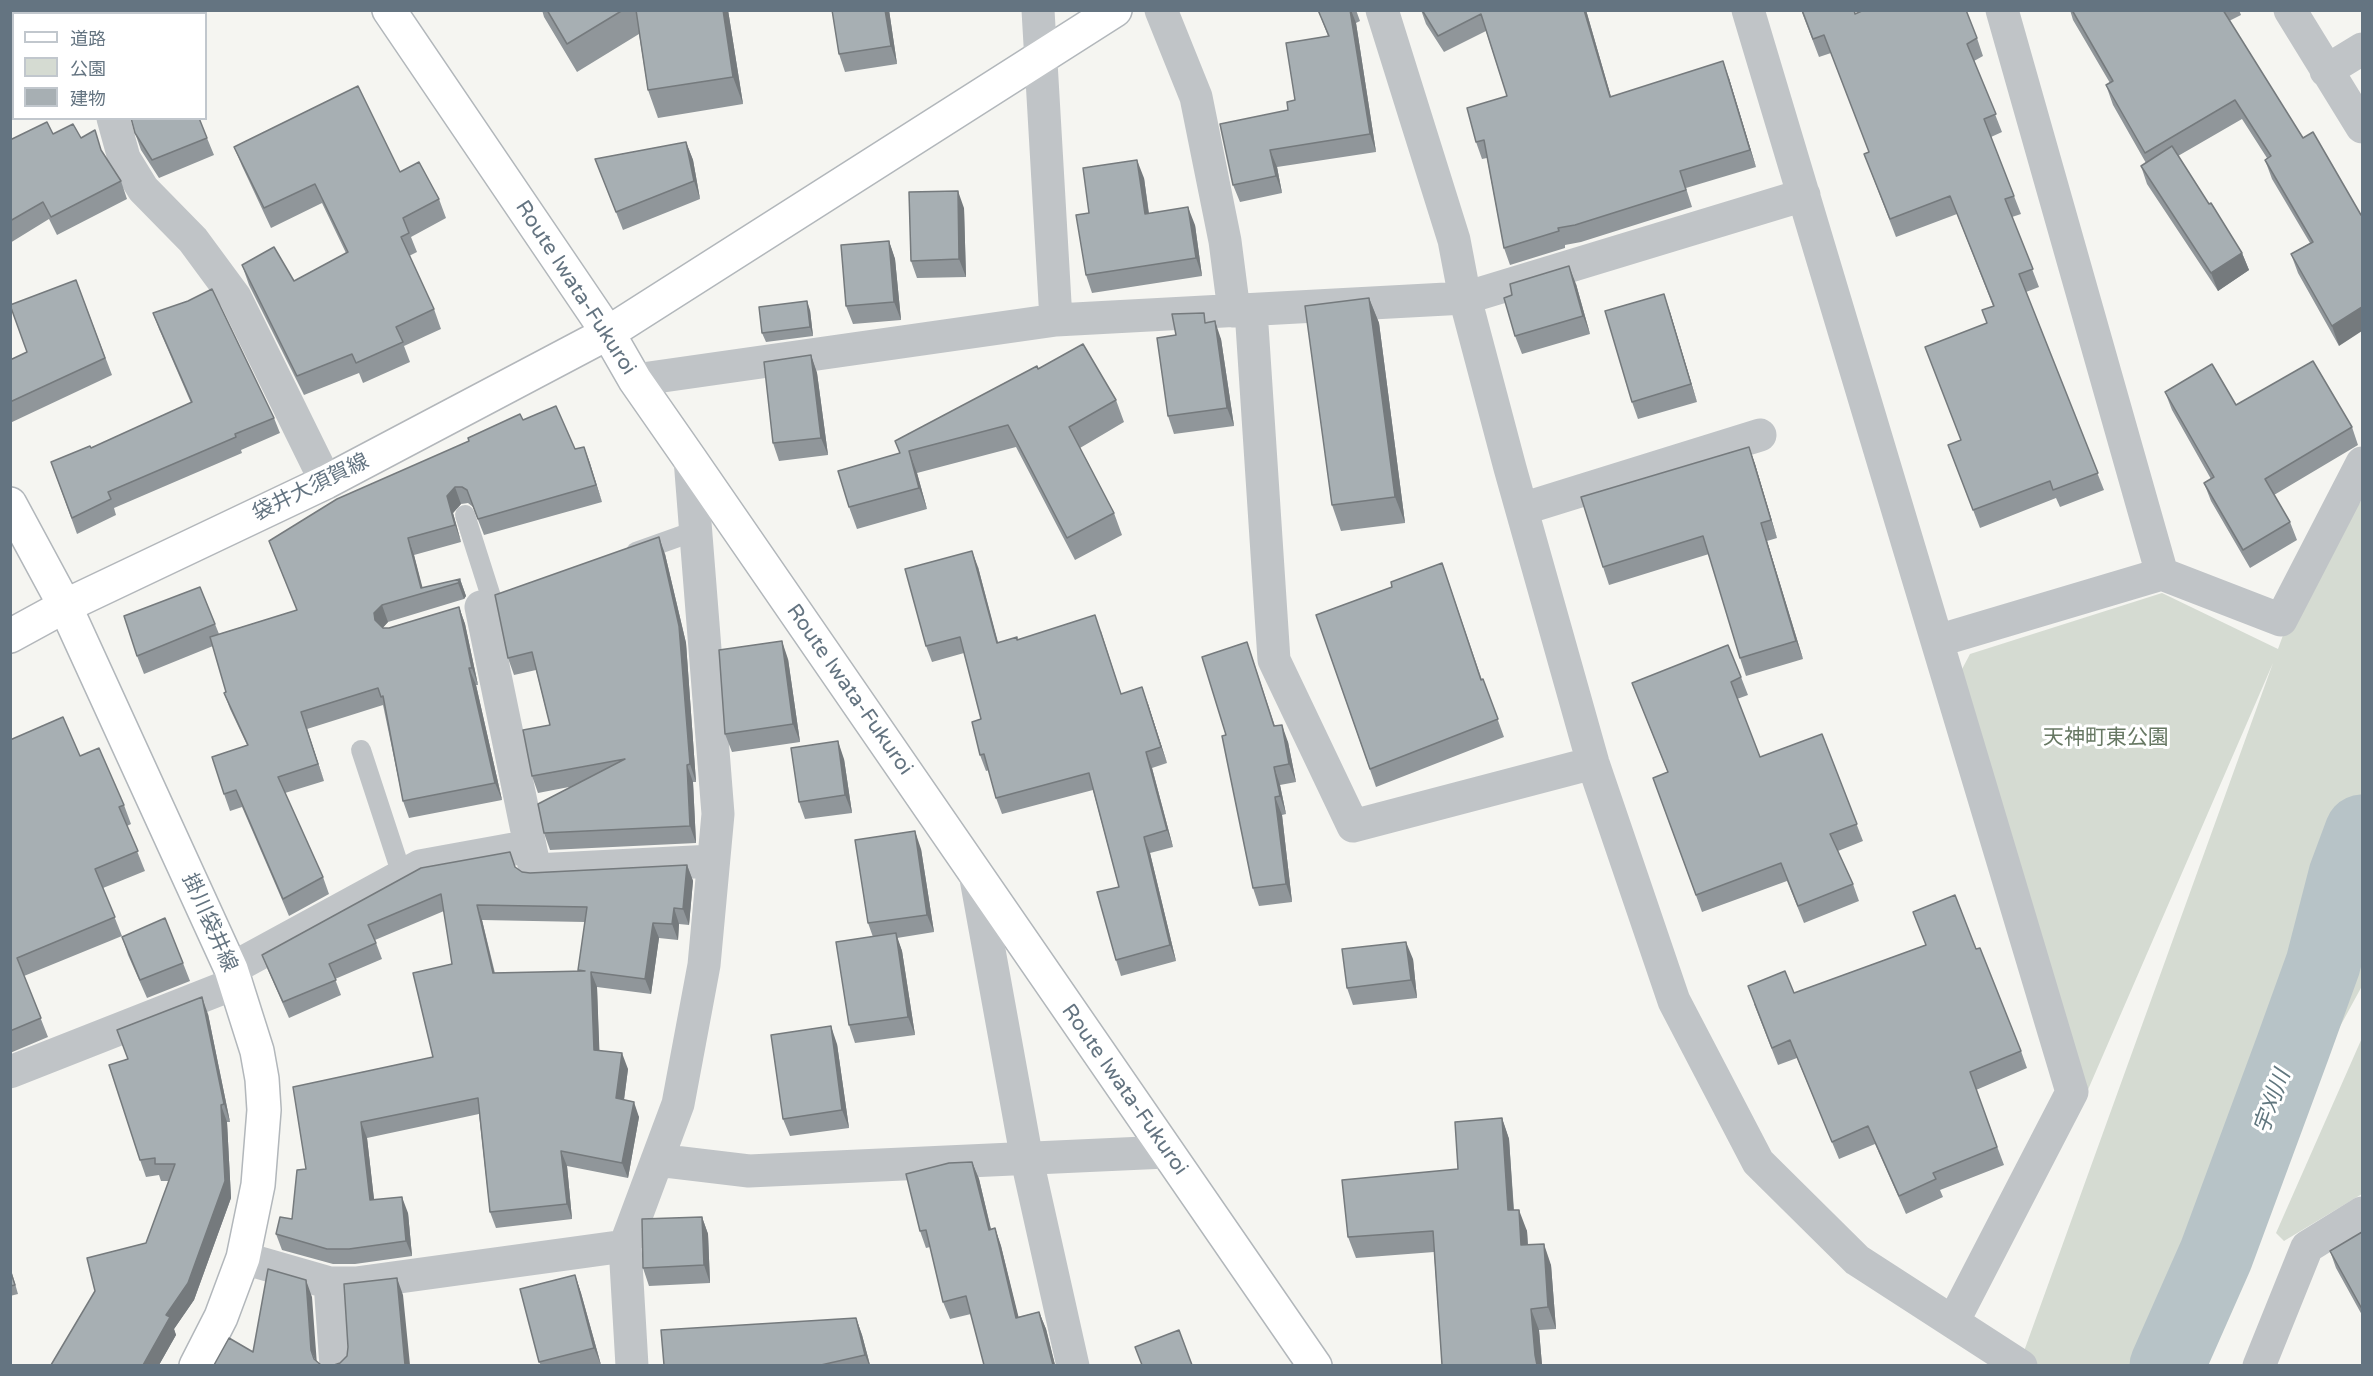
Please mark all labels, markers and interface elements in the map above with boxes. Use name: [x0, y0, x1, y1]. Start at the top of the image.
legend: [12, 12, 207, 120]
text: 道路: [70, 28, 106, 50]
text: 公園: [70, 58, 106, 80]
text: 建物: [70, 88, 106, 110]
street label: Route Iwata-Fukuroi: [509, 196, 641, 380]
street label: 袋井大須賀線: [249, 449, 373, 527]
street label: Route Iwata-Fukuroi: [781, 600, 917, 780]
park label: 天神町東公園: [2043, 725, 2169, 751]
street label: 掛川袋井線: [176, 870, 242, 976]
street label: Route Iwata-Fukuroi: [1056, 1000, 1192, 1180]
water label: 宇刈川: [2249, 1066, 2297, 1138]

